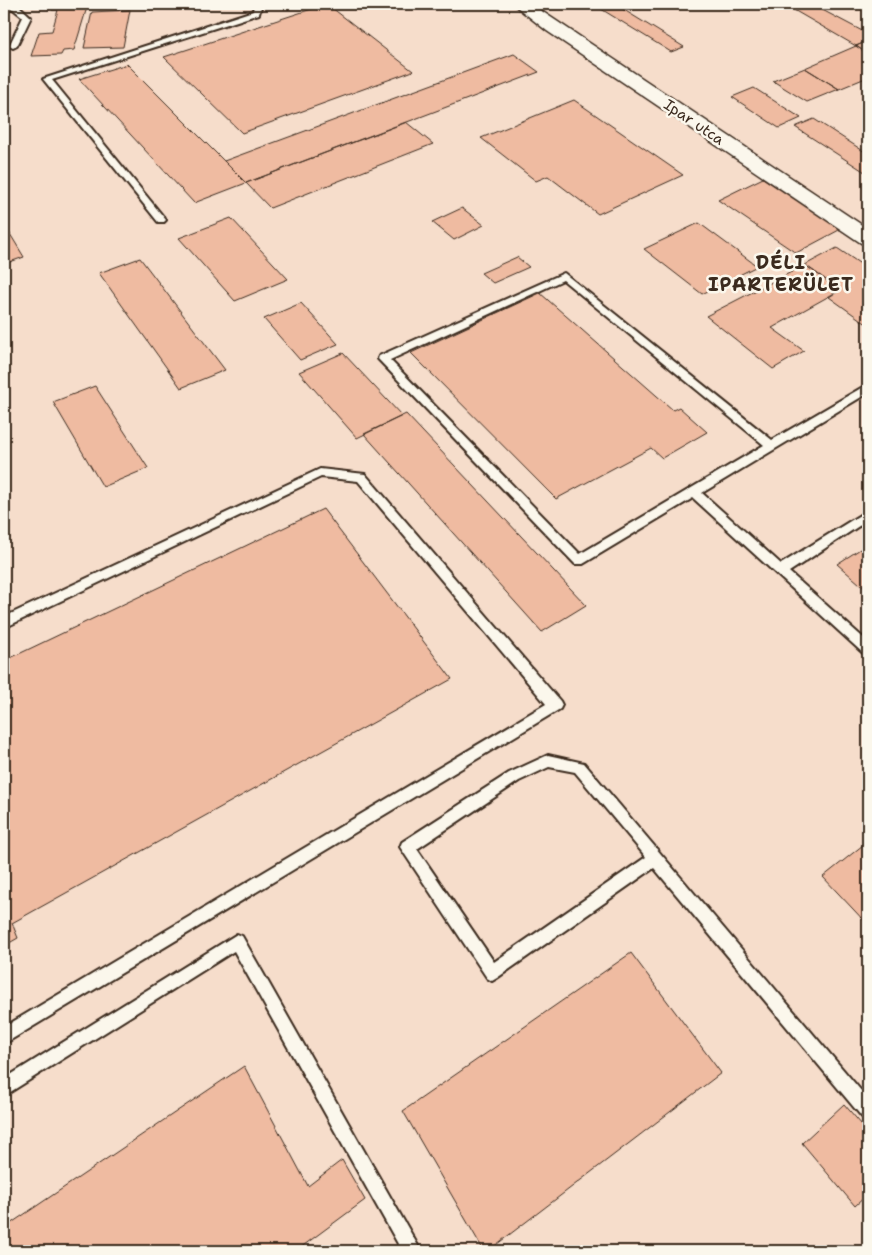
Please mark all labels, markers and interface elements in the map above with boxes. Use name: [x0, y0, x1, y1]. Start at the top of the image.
street label: Ipar utca: [660, 94, 729, 150]
district label: DÉLI IPARTERÜLET: [708, 249, 854, 297]

